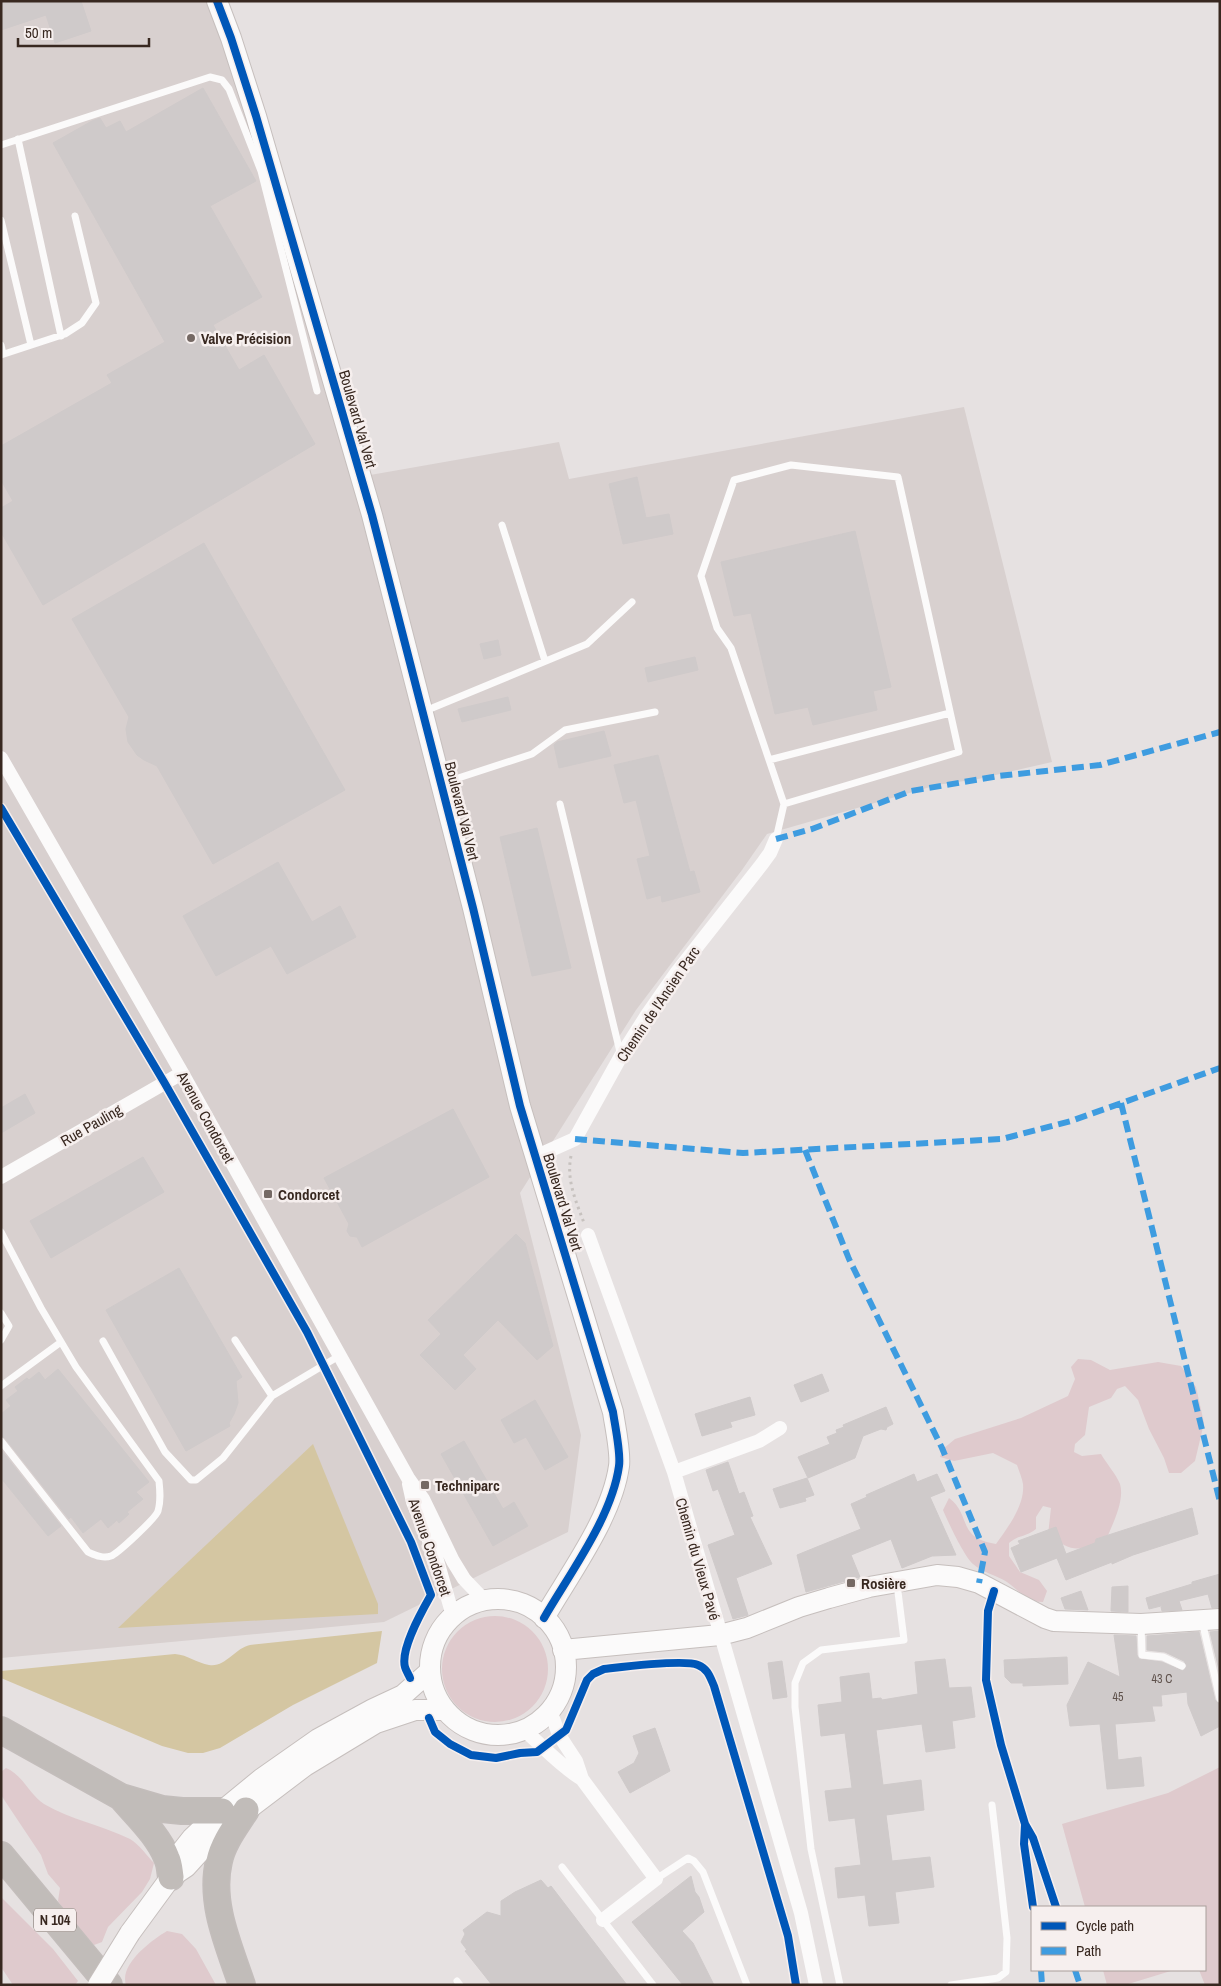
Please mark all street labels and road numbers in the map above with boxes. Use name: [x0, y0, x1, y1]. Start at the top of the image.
street label: Boulevard Val Vert: [334, 368, 382, 471]
street label: Boulevard Val Vert: [440, 759, 485, 863]
street label: Chemin de l'Ancien Parc: [611, 942, 705, 1066]
street label: Avenue Condorcet: [172, 1067, 240, 1167]
street label: Rue Pauling: [56, 1099, 126, 1151]
street label: Boulevard Val Vert: [538, 1151, 588, 1254]
street label: Avenue Condorcet: [403, 1495, 457, 1599]
street label: Chemin du Vieux Pavé: [671, 1495, 726, 1623]
road number: N 104: [34, 1908, 76, 1932]

